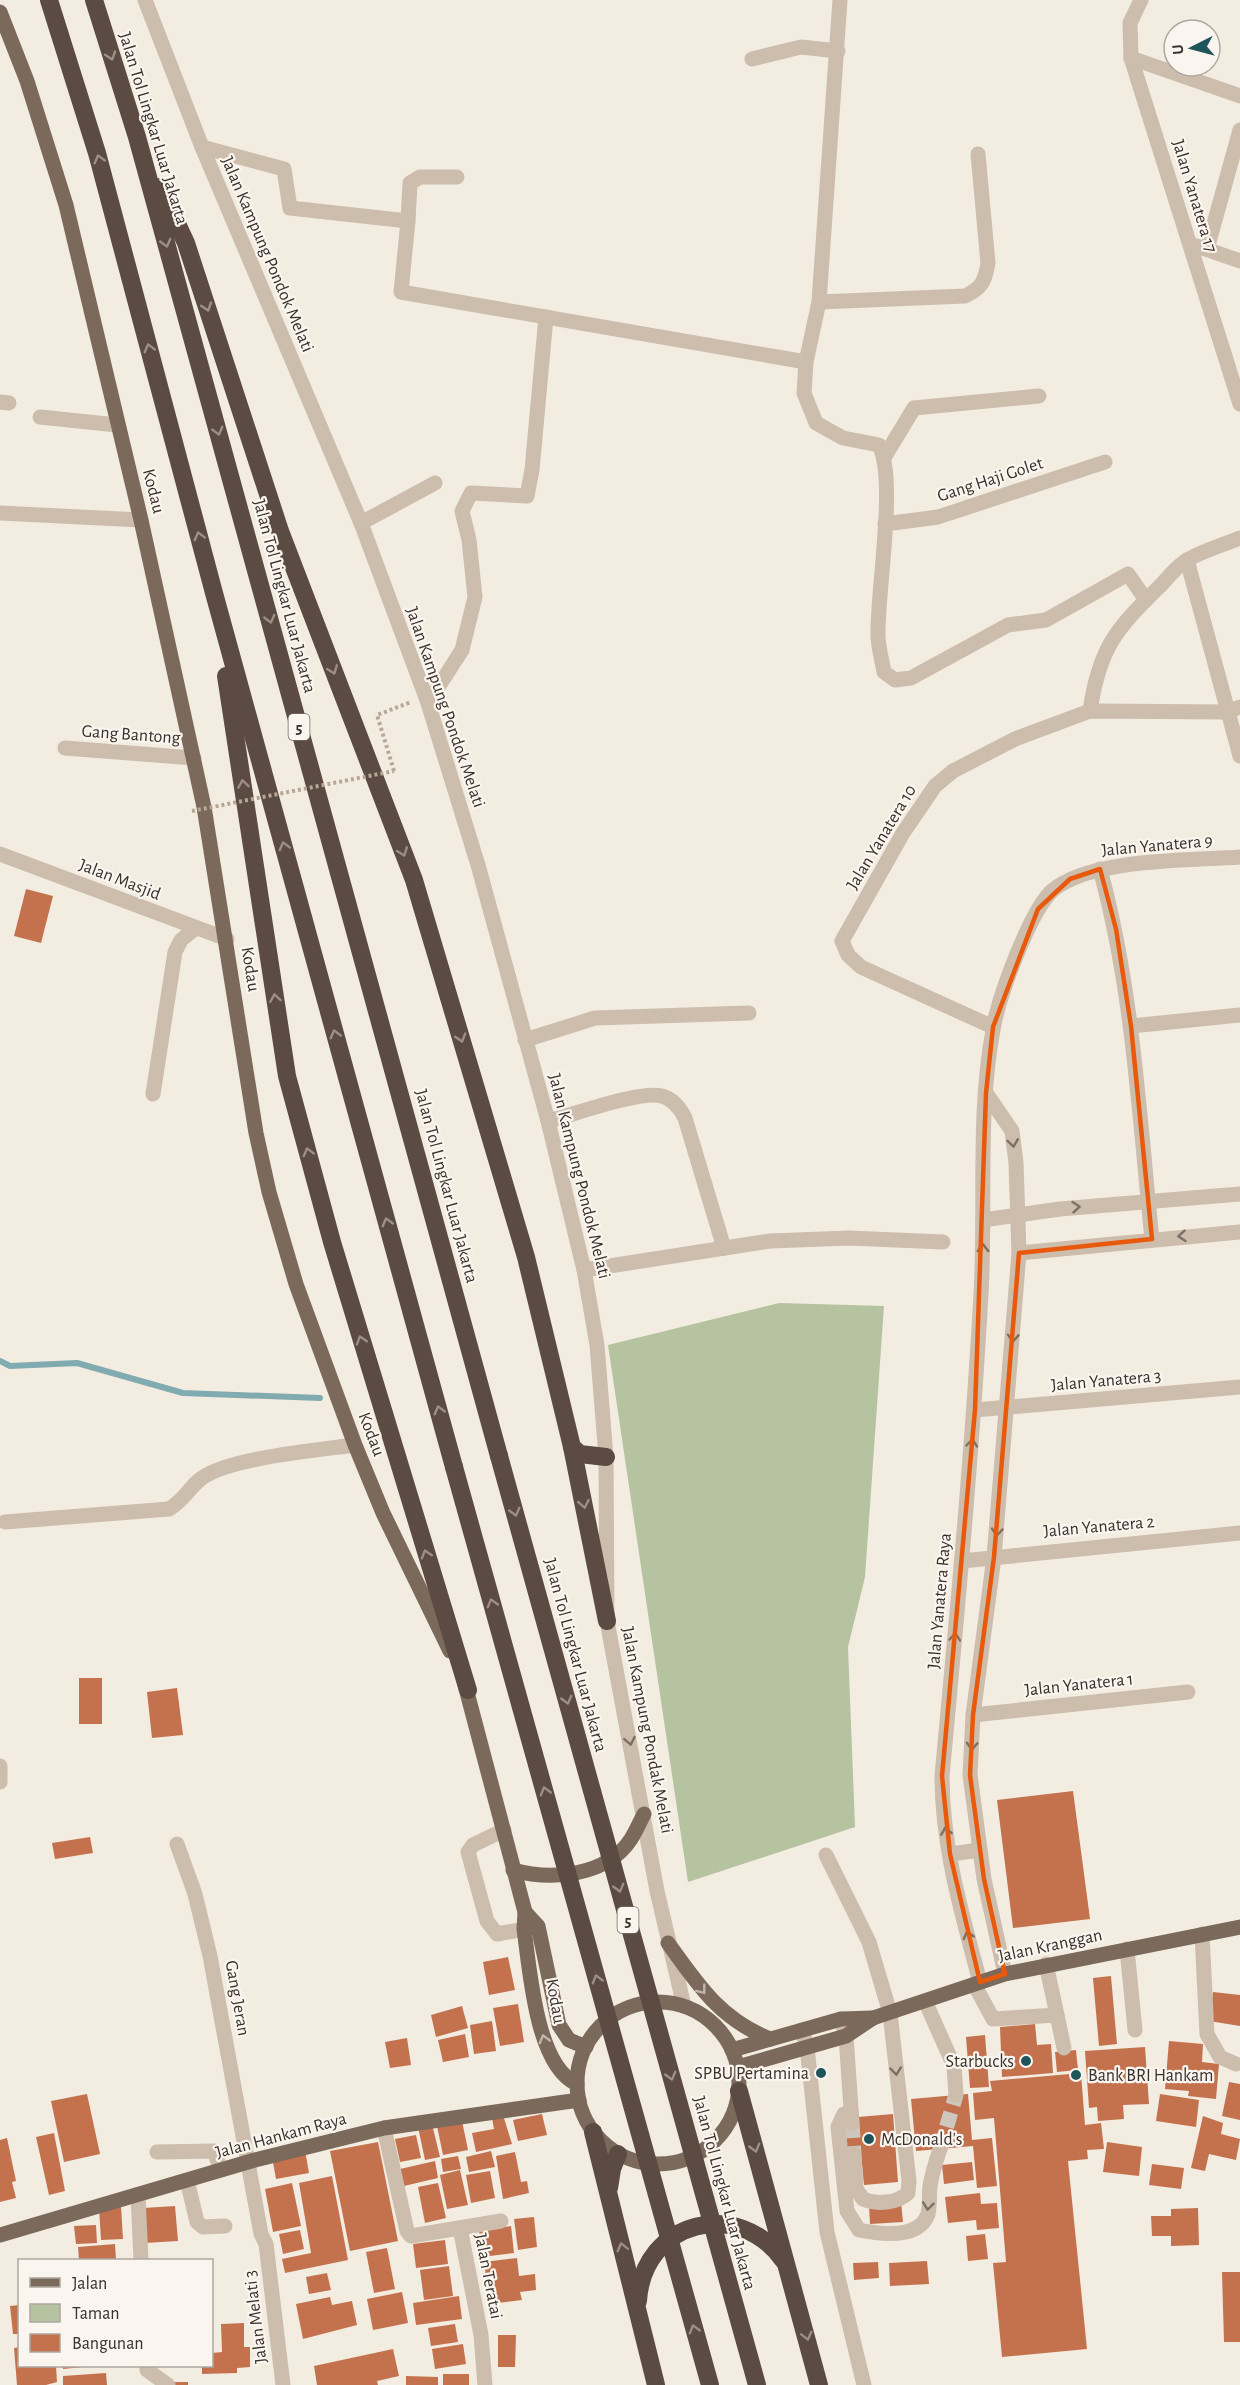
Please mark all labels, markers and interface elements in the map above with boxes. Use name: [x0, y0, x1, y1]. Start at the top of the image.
north arrow: [1162, 18, 1222, 78]
street label: Jalan Tol Lingkar Luar Jakarta: [115, 30, 191, 227]
text: U: [1170, 44, 1187, 55]
one-way arrow: [104, 50, 117, 61]
street label: Jalan Yanatera 17: [1168, 138, 1220, 255]
one-way arrow: [94, 154, 106, 165]
street label: Jalan Kampung Pondok Melati: [218, 154, 317, 355]
one-way arrow: [159, 238, 172, 248]
one-way arrow: [200, 301, 212, 312]
one-way arrow: [144, 343, 156, 354]
one-way arrow: [211, 425, 223, 436]
street label: Gang Haji Golet: [935, 454, 1046, 505]
street label: Kodau: [139, 467, 167, 515]
street label: Jalan Tol Lingkar Luar Jakarta: [249, 497, 319, 695]
one-way arrow: [194, 531, 206, 542]
street label: Jalan Kampung Pondok Melati: [402, 605, 488, 810]
one-way arrow: [262, 614, 275, 624]
one-way arrow: [326, 664, 339, 674]
road number: 5: [288, 714, 310, 740]
street label: Gang Bantong: [81, 723, 181, 747]
one-way arrow: [237, 780, 249, 789]
street label: Jalan Yanatera 10: [844, 782, 920, 893]
street label: Jalan Yanatera 9: [1101, 832, 1213, 860]
one-way arrow: [278, 841, 291, 851]
one-way arrow: [396, 845, 408, 856]
street label: Jalan Masjid: [76, 856, 163, 904]
street label: Kodau: [238, 945, 262, 993]
one-way arrow: [270, 993, 282, 1002]
one-way arrow: [330, 1029, 343, 1039]
one-way arrow: [454, 1032, 466, 1043]
street label: Jalan Kampung Pondok Melati: [545, 1072, 613, 1281]
street label: Jalan Tol Lingkar Luar Jakarta: [411, 1087, 481, 1285]
one-way arrow: [1007, 1138, 1019, 1148]
one-way arrow: [302, 1147, 315, 1157]
one-way arrow: [1072, 1201, 1081, 1214]
one-way arrow: [382, 1217, 394, 1228]
one-way arrow: [1177, 1230, 1186, 1243]
one-way arrow: [977, 1243, 989, 1252]
one-way arrow: [1006, 1333, 1019, 1342]
one-way arrow: [356, 1335, 368, 1346]
street label: Jalan Yanatera 3: [1050, 1367, 1162, 1395]
one-way arrow: [434, 1405, 446, 1416]
street label: Kodau: [355, 1410, 388, 1459]
one-way arrow: [965, 1438, 978, 1447]
one-way arrow: [577, 1499, 590, 1509]
one-way arrow: [508, 1506, 520, 1517]
street label: Jalan Yanatera 2: [1043, 1513, 1155, 1541]
one-way arrow: [990, 1527, 1003, 1536]
street label: Jalan Yanatera Raya: [925, 1532, 955, 1670]
one-way arrow: [421, 1549, 434, 1560]
street label: Jalan Tol Lingkar Luar Jakarta: [540, 1556, 610, 1754]
one-way arrow: [487, 1598, 499, 1609]
street label: Jalan Kampung Pondak Melati: [618, 1625, 676, 1835]
one-way arrow: [948, 1632, 961, 1641]
street label: Jalan Yanatera 1: [1024, 1670, 1134, 1700]
one-way arrow: [560, 1694, 572, 1705]
one-way arrow: [623, 1735, 636, 1745]
one-way arrow: [965, 1742, 978, 1751]
one-way arrow: [539, 1786, 552, 1796]
one-way arrow: [940, 1826, 953, 1836]
one-way arrow: [612, 1882, 624, 1893]
road number: 5: [618, 1907, 638, 1933]
street label: Jalan Kranggan: [997, 1926, 1104, 1966]
one-way arrow: [963, 1931, 975, 1941]
street label: Gang Jeran: [222, 1959, 253, 2037]
one-way arrow: [592, 1974, 604, 1985]
street label: Kodau: [542, 1977, 568, 2025]
one-way arrow: [694, 1983, 705, 1994]
one-way arrow: [538, 2034, 551, 2044]
place label: Starbucks: [946, 2053, 1014, 2071]
marker: Starbucks: [1019, 2054, 1033, 2068]
place label: SPBU Pertamina: [694, 2065, 809, 2083]
marker: SPBU Pertamina: [814, 2066, 828, 2080]
one-way arrow: [890, 2066, 902, 2075]
place label: Bank BRI Hankam: [1088, 2067, 1213, 2085]
marker: Bank BRI Hankam: [1069, 2068, 1083, 2082]
one-way arrow: [664, 2070, 676, 2081]
street label: Jalan Tol Lingkar Luar Jakarta: [689, 2094, 759, 2292]
street label: Jalan Hankam Raya: [214, 2110, 349, 2162]
place label: McDonald's: [881, 2131, 963, 2149]
marker: McDonald's: [862, 2132, 876, 2146]
one-way arrow: [748, 2142, 760, 2153]
one-way arrow: [922, 2201, 935, 2210]
street label: Jalan Teratai: [471, 2232, 505, 2320]
one-way arrow: [616, 2242, 629, 2252]
legend: [18, 2259, 213, 2367]
street label: Jalan Melati 3: [241, 2269, 271, 2365]
text: Jalan: [72, 2275, 107, 2293]
text: Taman: [72, 2305, 120, 2323]
one-way arrow: [689, 2324, 701, 2335]
one-way arrow: [799, 2330, 812, 2340]
text: Bangunan: [72, 2335, 144, 2353]

